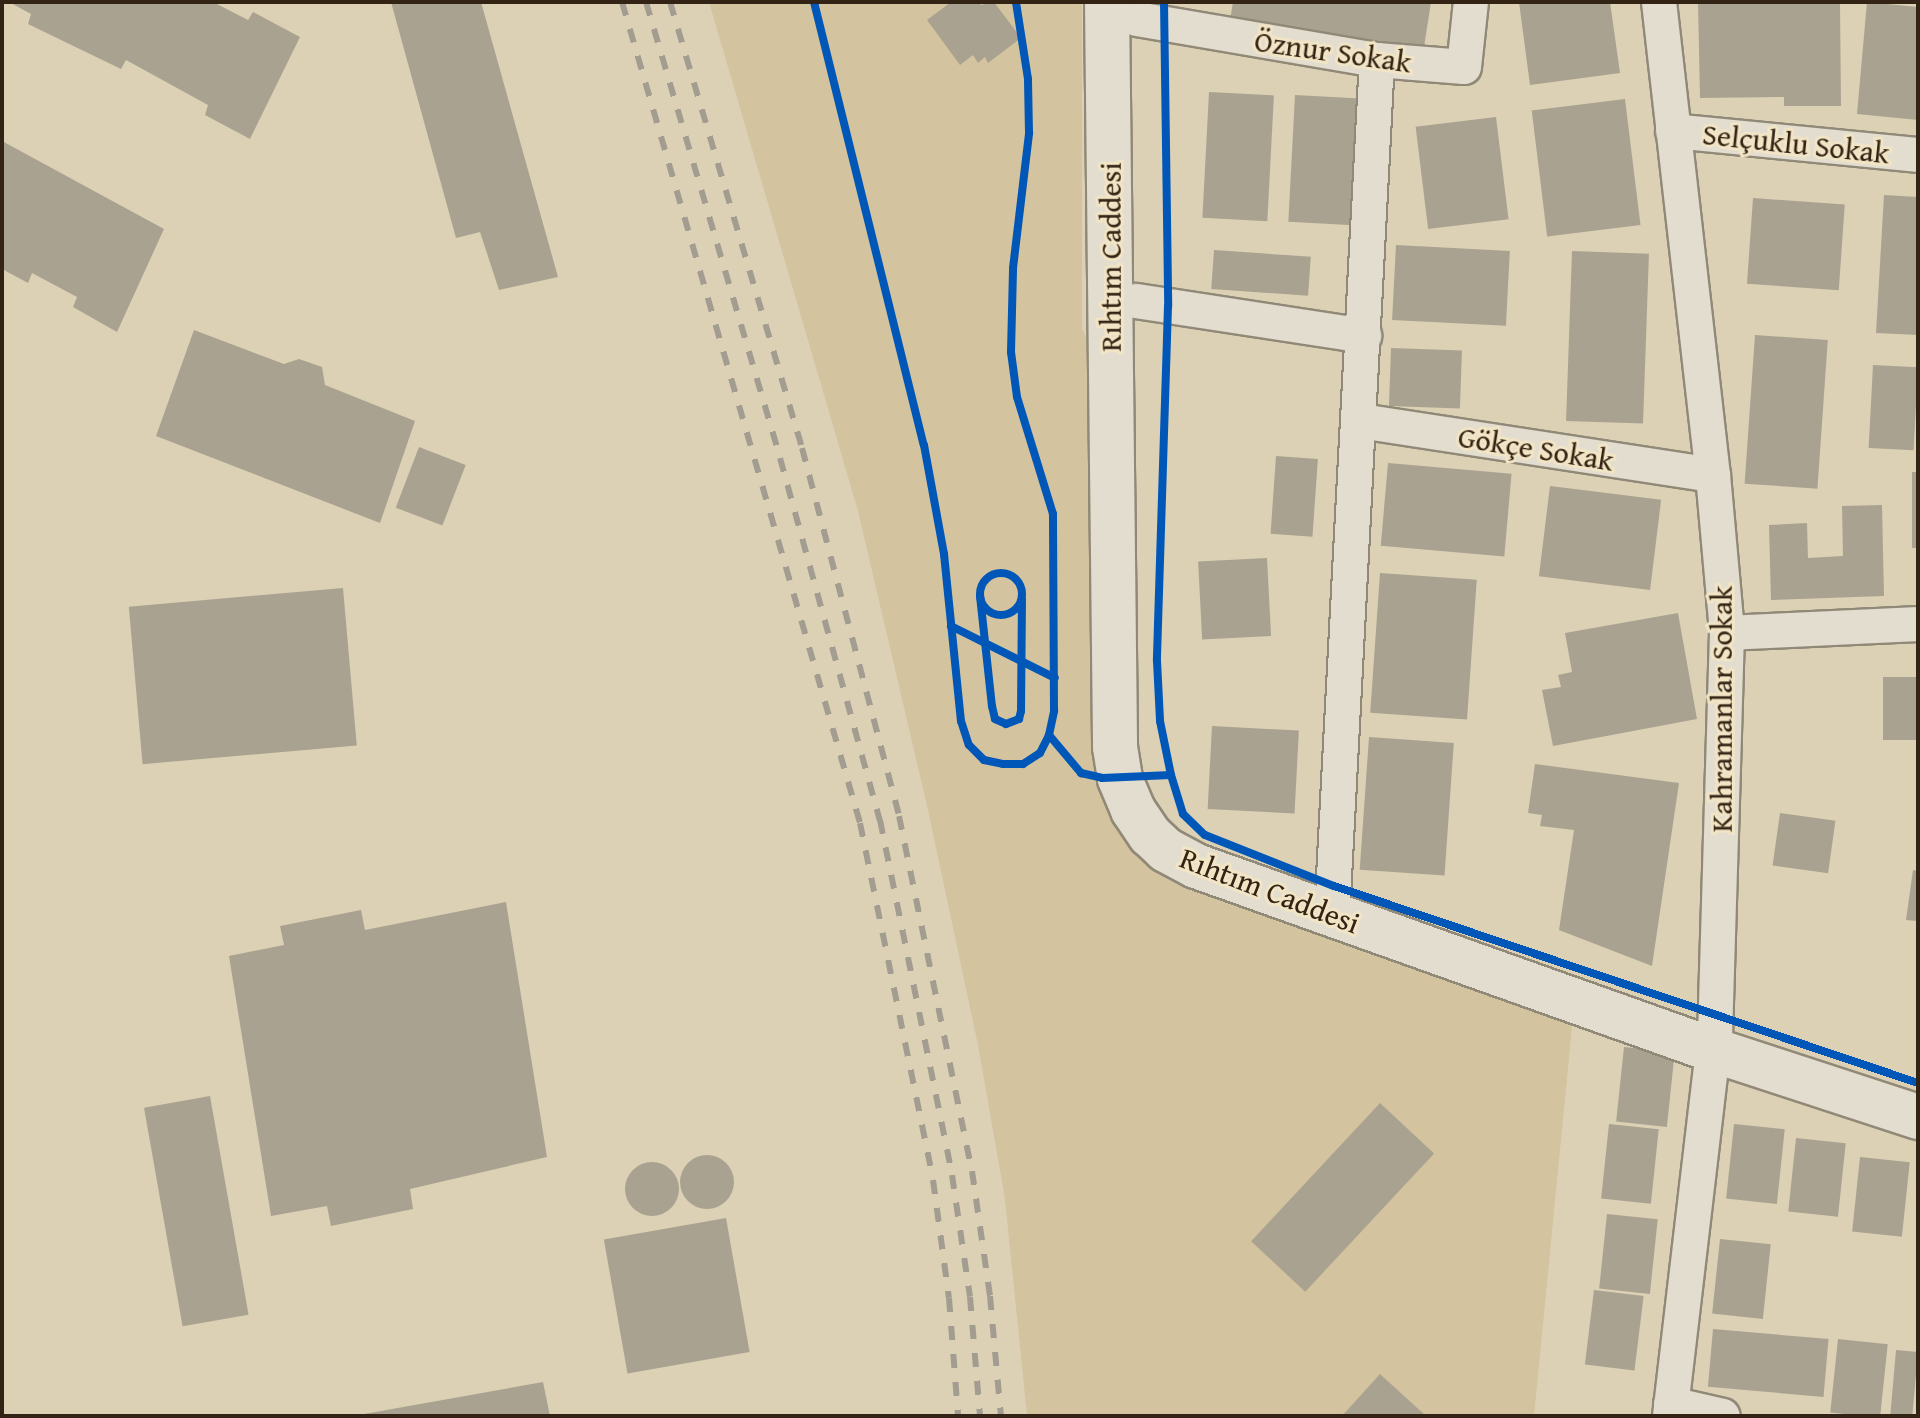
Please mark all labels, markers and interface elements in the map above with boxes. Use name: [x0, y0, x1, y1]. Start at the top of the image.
street label: Öznur Sokak: [1252, 22, 1414, 80]
street label: Selçuklu Sokak: [1701, 115, 1891, 171]
street label: Rıhtım Caddesi: [1092, 162, 1128, 352]
street label: Gökçe Sokak: [1456, 418, 1616, 478]
street label: Kahramanlar Sokak: [1703, 586, 1739, 832]
street label: Rıhtım Caddesi: [1175, 839, 1365, 941]

